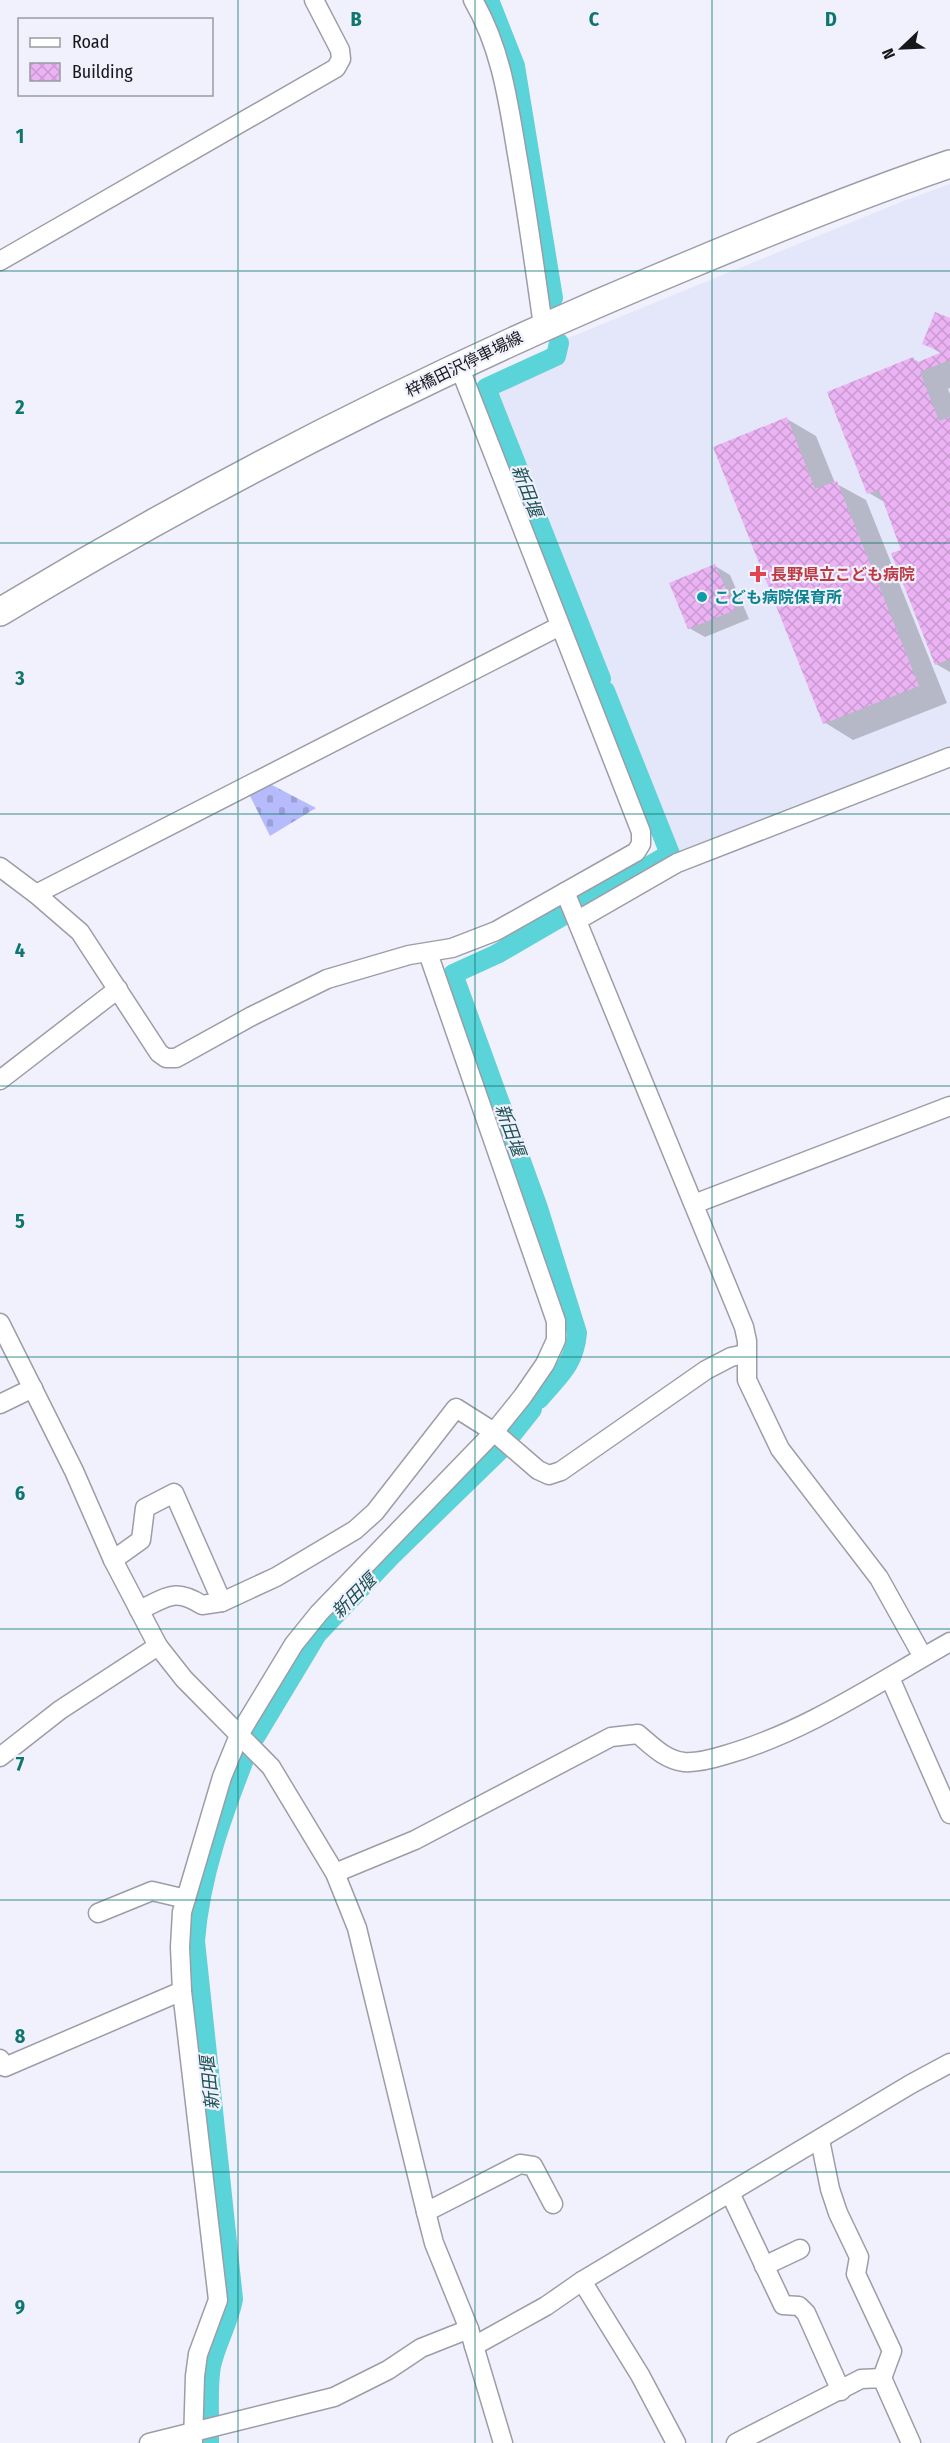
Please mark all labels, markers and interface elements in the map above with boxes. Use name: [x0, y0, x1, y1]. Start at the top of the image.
text: B: [350, 7, 362, 31]
text: C: [589, 7, 600, 31]
text: D: [825, 7, 837, 31]
legend: [18, 18, 213, 96]
north arrow: [872, 18, 932, 78]
text: Road: [72, 31, 109, 53]
text: N: [878, 46, 899, 62]
text: Building: [72, 61, 133, 83]
text: 1: [16, 124, 24, 148]
street label: 梓橋田沢停車場線: [402, 327, 526, 401]
text: 2: [14, 395, 25, 419]
water label: 新田堰: [507, 462, 548, 523]
marker: 長野県立こども病院: [749, 565, 767, 583]
place label: 長野県立こども病院: [771, 565, 915, 584]
place label: こども病院保育所: [714, 588, 842, 607]
marker: こども病院保育所: [695, 590, 709, 604]
text: 3: [14, 666, 25, 690]
text: 4: [15, 938, 25, 962]
water label: 新田堰: [490, 1101, 531, 1162]
text: 5: [15, 1209, 25, 1233]
text: 6: [15, 1481, 25, 1505]
water label: 新田堰: [327, 1567, 383, 1623]
text: 7: [16, 1752, 25, 1776]
text: 8: [15, 2024, 26, 2048]
water label: 新田堰: [196, 2052, 224, 2111]
text: 9: [15, 2295, 25, 2319]

